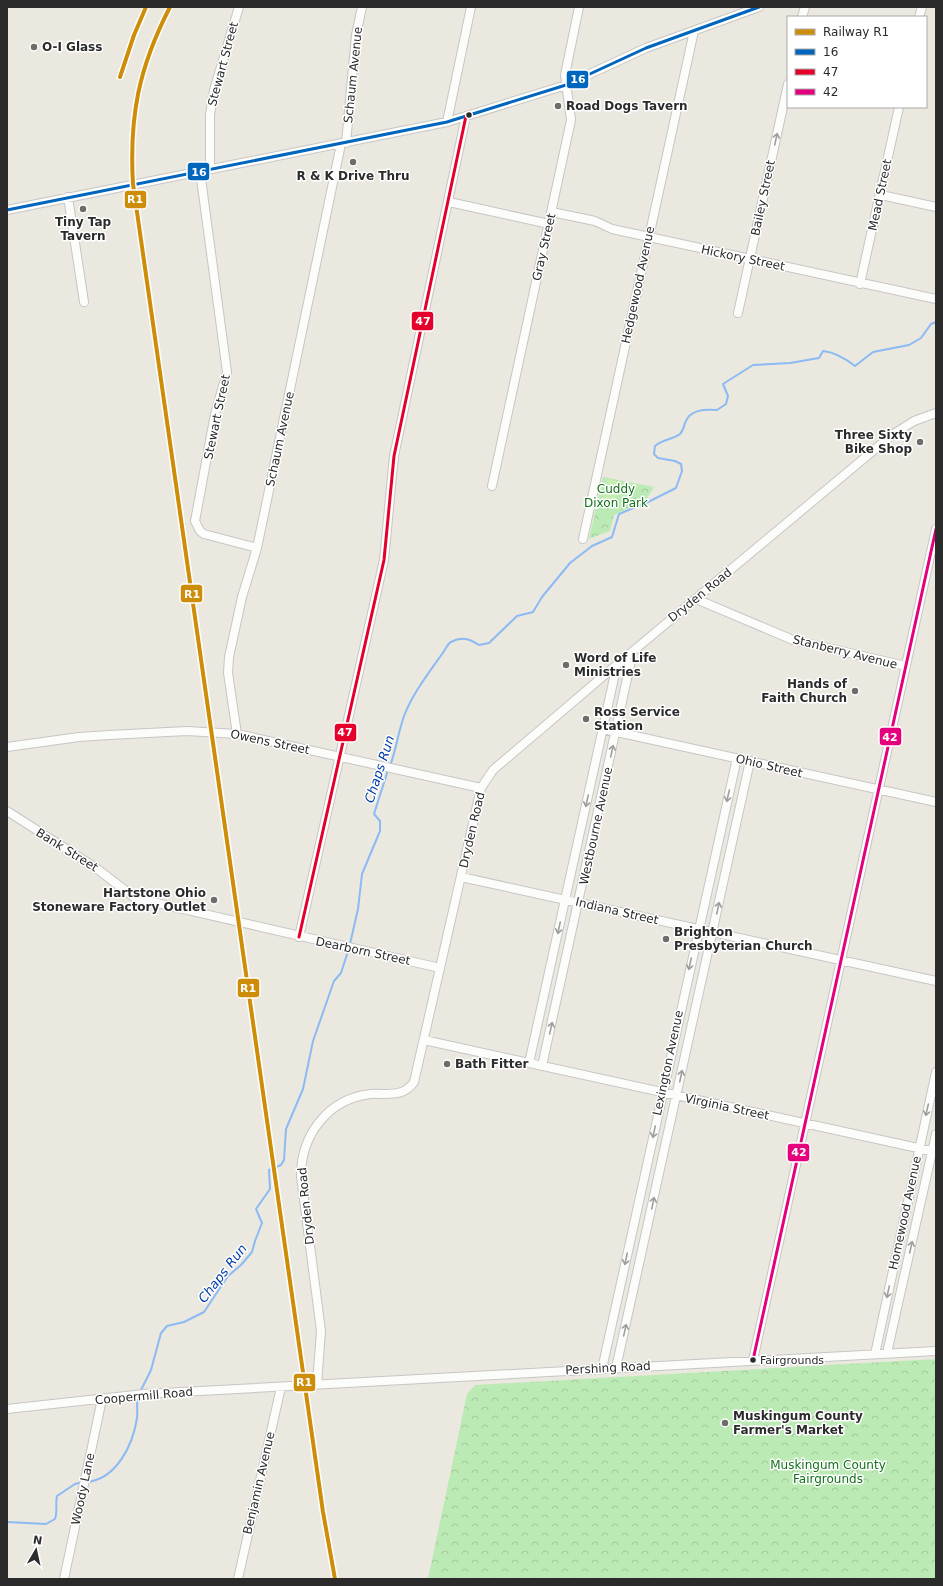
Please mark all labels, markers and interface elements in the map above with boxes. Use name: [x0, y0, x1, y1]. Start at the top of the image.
legend: [787, 16, 927, 108]
street label: Stewart Street: [205, 20, 241, 108]
text: Railway R1: [823, 25, 889, 39]
street label: Schaum Avenue: [341, 26, 365, 124]
place label: O-I Glass: [42, 40, 102, 54]
marker: O-I Glass: [29, 42, 39, 52]
text: 16: [823, 45, 838, 59]
text: 47: [823, 65, 838, 79]
line badge: 16: [566, 70, 589, 89]
text: 16: [570, 73, 586, 86]
text: 42: [823, 85, 838, 99]
place label: Road Dogs Tavern: [566, 99, 688, 113]
marker: Road Dogs Tavern: [553, 101, 563, 111]
unlabelled marker: [464, 110, 474, 120]
one-way arrow: [773, 133, 781, 146]
marker: R & K Drive Thru: [348, 157, 358, 167]
street label: Mead Street: [866, 158, 894, 232]
street label: Bailey Street: [748, 159, 778, 237]
line badge: 16: [187, 162, 210, 181]
text: 16: [191, 166, 207, 179]
place label: R & K Drive Thru: [297, 169, 409, 183]
line badge: R1: [124, 190, 147, 209]
text: R1: [127, 193, 143, 206]
marker: Tiny Tap Tavern: [78, 204, 88, 214]
street label: Gray Street: [529, 212, 559, 282]
place label: Tiny Tap Tavern: [55, 215, 111, 243]
street label: Hedgewood Avenue: [619, 225, 657, 345]
street label: Hickory Street: [700, 242, 786, 274]
line badge: 47: [411, 311, 434, 331]
text: 47: [415, 315, 431, 328]
street label: Stewart Street: [201, 373, 233, 461]
street label: Schaum Avenue: [263, 390, 297, 488]
place label: Three Sixty Bike Shop: [835, 428, 912, 456]
marker: Three Sixty Bike Shop: [915, 437, 925, 447]
park label: Cuddy Dixon Park: [584, 482, 648, 510]
street label: Dryden Road: [665, 565, 735, 625]
line badge: R1: [180, 584, 203, 603]
text: R1: [184, 588, 200, 601]
street label: Stanberry Avenue: [791, 632, 899, 672]
place label: Word of Life Ministries: [574, 651, 657, 679]
marker: Word of Life Ministries: [561, 660, 571, 670]
place label: Hands of Faith Church: [761, 677, 848, 705]
marker: Hands of Faith Church: [850, 686, 860, 696]
place label: Ross Service Station: [594, 705, 680, 733]
marker: Ross Service Station: [581, 714, 591, 724]
line badge: 47: [334, 723, 357, 742]
text: 47: [337, 726, 353, 739]
street label: Owens Street: [229, 727, 311, 757]
line badge: 42: [879, 727, 902, 746]
text: 42: [882, 731, 898, 744]
water label: Chaps Run: [362, 734, 397, 805]
one-way arrow: [609, 744, 617, 757]
street label: Ohio Street: [734, 752, 804, 781]
street label: Westbourne Avenue: [577, 766, 615, 886]
one-way arrow: [724, 789, 731, 802]
street label: Dryden Road: [456, 791, 488, 869]
one-way arrow: [583, 794, 591, 807]
street label: Bank Street: [33, 825, 101, 875]
place label: Hartstone Ohio Stoneware Factory Outlet: [32, 886, 206, 914]
marker: Hartstone Ohio Stoneware Factory Outlet: [209, 895, 219, 905]
street label: Indiana Street: [574, 895, 660, 927]
one-way arrow: [714, 902, 722, 915]
one-way arrow: [555, 921, 563, 934]
place label: Brighton Presbyterian Church: [674, 925, 813, 953]
street label: Dearborn Street: [314, 934, 412, 968]
marker: Brighton Presbyterian Church: [661, 934, 671, 944]
one-way arrow: [686, 957, 694, 970]
line badge: R1: [237, 978, 260, 998]
text: R1: [240, 982, 256, 995]
street label: Lexington Avenue: [650, 1009, 686, 1117]
one-way arrow: [547, 1022, 555, 1035]
place label: Bath Fitter: [455, 1057, 529, 1071]
marker: Bath Fitter: [442, 1059, 452, 1069]
one-way arrow: [678, 1070, 686, 1083]
street label: Virginia Street: [684, 1091, 771, 1123]
one-way arrow: [923, 1103, 931, 1116]
one-way arrow: [649, 1125, 657, 1138]
line badge: 42: [787, 1143, 810, 1162]
text: 42: [791, 1146, 807, 1159]
street label: Homewood Avenue: [886, 1155, 924, 1271]
street label: Dryden Road: [295, 1167, 317, 1245]
one-way arrow: [650, 1197, 658, 1210]
one-way arrow: [908, 1240, 915, 1253]
water label: Chaps Run: [195, 1241, 250, 1305]
one-way arrow: [621, 1252, 629, 1265]
one-way arrow: [883, 1285, 891, 1298]
one-way arrow: [622, 1324, 629, 1337]
place label: Fairgrounds: [760, 1354, 824, 1367]
marker: Fairgrounds: [748, 1355, 758, 1365]
street label: Pershing Road: [565, 1359, 651, 1377]
line badge: R1: [293, 1373, 316, 1392]
text: R1: [296, 1376, 312, 1389]
street label: Coopermill Road: [94, 1385, 194, 1407]
place label: Muskingum County Farmer's Market: [733, 1409, 863, 1437]
marker: Muskingum County Farmer's Market: [720, 1418, 730, 1428]
street label: Benjamin Avenue: [240, 1430, 278, 1536]
street label: Woody Lane: [69, 1452, 97, 1526]
park label: Muskingum County Fairgrounds: [770, 1458, 886, 1486]
north arrow: [16, 1530, 56, 1570]
text: N: [32, 1533, 43, 1548]

